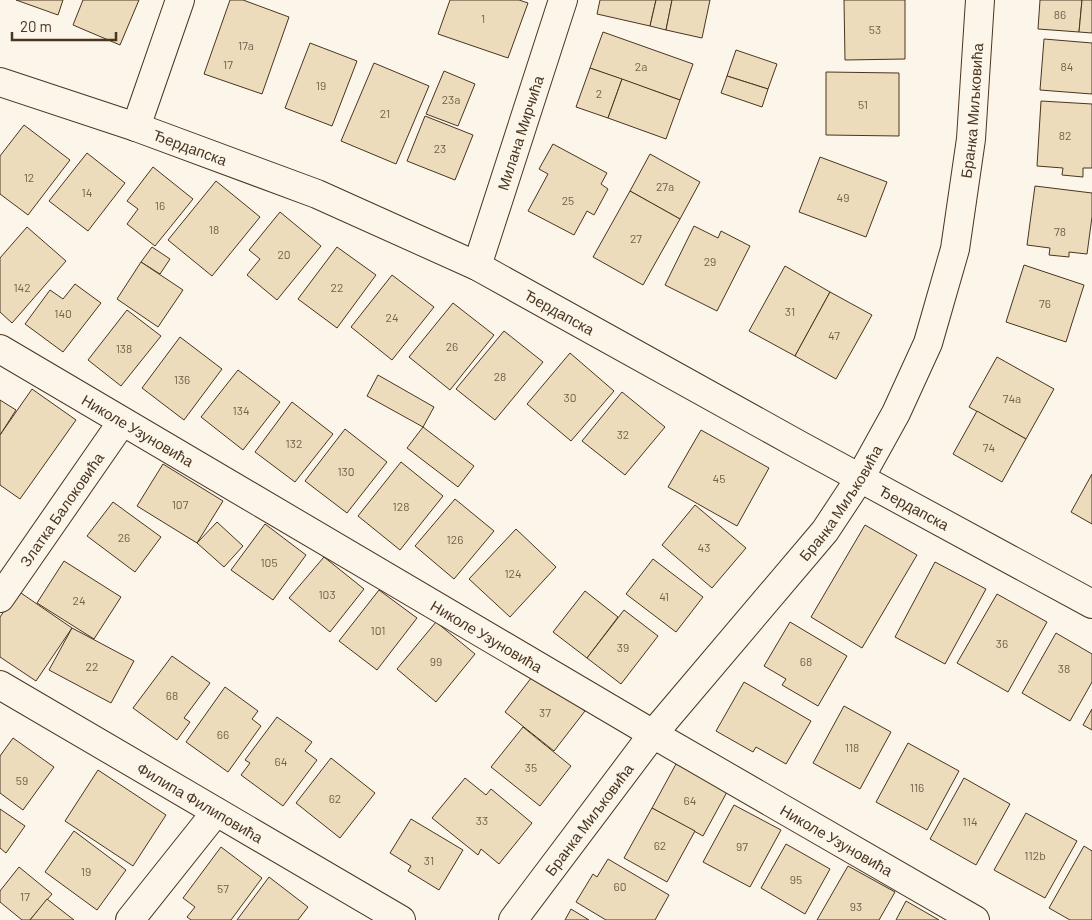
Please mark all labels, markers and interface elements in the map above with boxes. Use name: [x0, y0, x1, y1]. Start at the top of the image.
house number: 86: [1054, 7, 1066, 21]
scale bar: [12, 10, 116, 42]
house number: 1: [481, 11, 485, 25]
text: 20 m: [20, 17, 52, 35]
house number: 53: [869, 22, 881, 36]
house number: 17a: [238, 38, 254, 52]
street label: Бранка Миљковића: [956, 42, 986, 179]
house number: 17: [223, 57, 233, 71]
house number: 2a: [635, 59, 647, 73]
house number: 84: [1061, 59, 1073, 73]
street label: Милана Мирчића: [493, 73, 547, 192]
house number: 19: [316, 78, 326, 92]
house number: 2: [596, 86, 602, 100]
house number: 23a: [442, 92, 460, 106]
house number: 51: [858, 97, 868, 111]
house number: 21: [380, 106, 390, 120]
street label: Ђердапска: [151, 125, 230, 169]
house number: 82: [1059, 128, 1071, 142]
house number: 23: [434, 141, 446, 155]
house number: 12: [24, 170, 34, 184]
house number: 27a: [656, 179, 674, 193]
house number: 14: [82, 185, 92, 199]
house number: 49: [837, 190, 849, 204]
house number: 25: [562, 193, 574, 207]
house number: 16: [155, 198, 165, 212]
house number: 18: [209, 222, 219, 236]
house number: 78: [1054, 224, 1066, 238]
house number: 27: [630, 231, 642, 245]
house number: 20: [277, 247, 291, 261]
house number: 29: [704, 254, 716, 268]
house number: 142: [13, 280, 31, 294]
house number: 22: [331, 280, 343, 294]
street label: Ђердапска: [521, 285, 598, 339]
house number: 76: [1039, 296, 1051, 310]
house number: 31: [785, 304, 795, 318]
house number: 140: [54, 306, 72, 320]
house number: 24: [385, 310, 399, 324]
house number: 47: [828, 328, 840, 342]
house number: 26: [446, 339, 458, 353]
house number: 138: [116, 341, 132, 355]
house number: 28: [494, 369, 506, 383]
house number: 136: [174, 372, 190, 386]
street label: Николе Узуновића: [79, 390, 198, 471]
house number: 30: [564, 390, 576, 404]
house number: 74a: [1003, 391, 1021, 405]
house number: 134: [233, 403, 250, 417]
house number: 32: [617, 427, 629, 441]
house number: 132: [286, 436, 302, 450]
house number: 74: [983, 440, 995, 454]
street label: Бранка Миљковића: [795, 441, 886, 564]
street label: Златка Балоковића: [16, 448, 108, 570]
house number: 130: [337, 464, 355, 478]
house number: 45: [713, 471, 725, 485]
street label: Ђердапска: [876, 481, 953, 534]
house number: 107: [172, 497, 189, 511]
house number: 128: [393, 499, 409, 513]
house number: 26: [118, 530, 130, 544]
house number: 126: [447, 532, 463, 546]
house number: 43: [698, 540, 710, 554]
house number: 105: [260, 555, 278, 569]
house number: 124: [504, 566, 522, 580]
house number: 103: [318, 587, 336, 601]
house number: 41: [659, 589, 669, 603]
house number: 24: [72, 593, 86, 607]
street label: Николе Узуновића: [428, 596, 546, 676]
house number: 101: [371, 623, 385, 637]
house number: 36: [996, 636, 1008, 650]
house number: 39: [617, 640, 629, 654]
house number: 99: [430, 654, 442, 668]
house number: 68: [800, 654, 812, 668]
house number: 22: [86, 659, 98, 673]
house number: 38: [1058, 661, 1070, 675]
house number: 68: [166, 688, 178, 702]
house number: 37: [539, 705, 551, 719]
house number: 66: [217, 727, 229, 741]
house number: 118: [845, 740, 859, 754]
house number: 64: [275, 754, 287, 768]
street label: Филипа Филиповића: [134, 758, 267, 847]
street label: Бранка Миљковића: [541, 759, 637, 879]
house number: 35: [525, 760, 537, 774]
house number: 59: [16, 773, 28, 787]
house number: 116: [910, 780, 924, 794]
house number: 62: [329, 791, 341, 805]
house number: 64: [684, 793, 696, 807]
street label: Николе Узуновића: [777, 801, 896, 880]
house number: 33: [476, 813, 488, 827]
house number: 114: [962, 814, 978, 828]
house number: 62: [654, 838, 666, 852]
house number: 97: [736, 839, 748, 853]
house number: 112b: [1024, 848, 1046, 862]
house number: 31: [424, 853, 434, 867]
house number: 19: [81, 864, 91, 878]
house number: 95: [790, 872, 802, 886]
house number: 60: [614, 879, 626, 893]
house number: 57: [217, 881, 229, 895]
house number: 17: [20, 889, 30, 903]
house number: 93: [850, 899, 862, 913]

